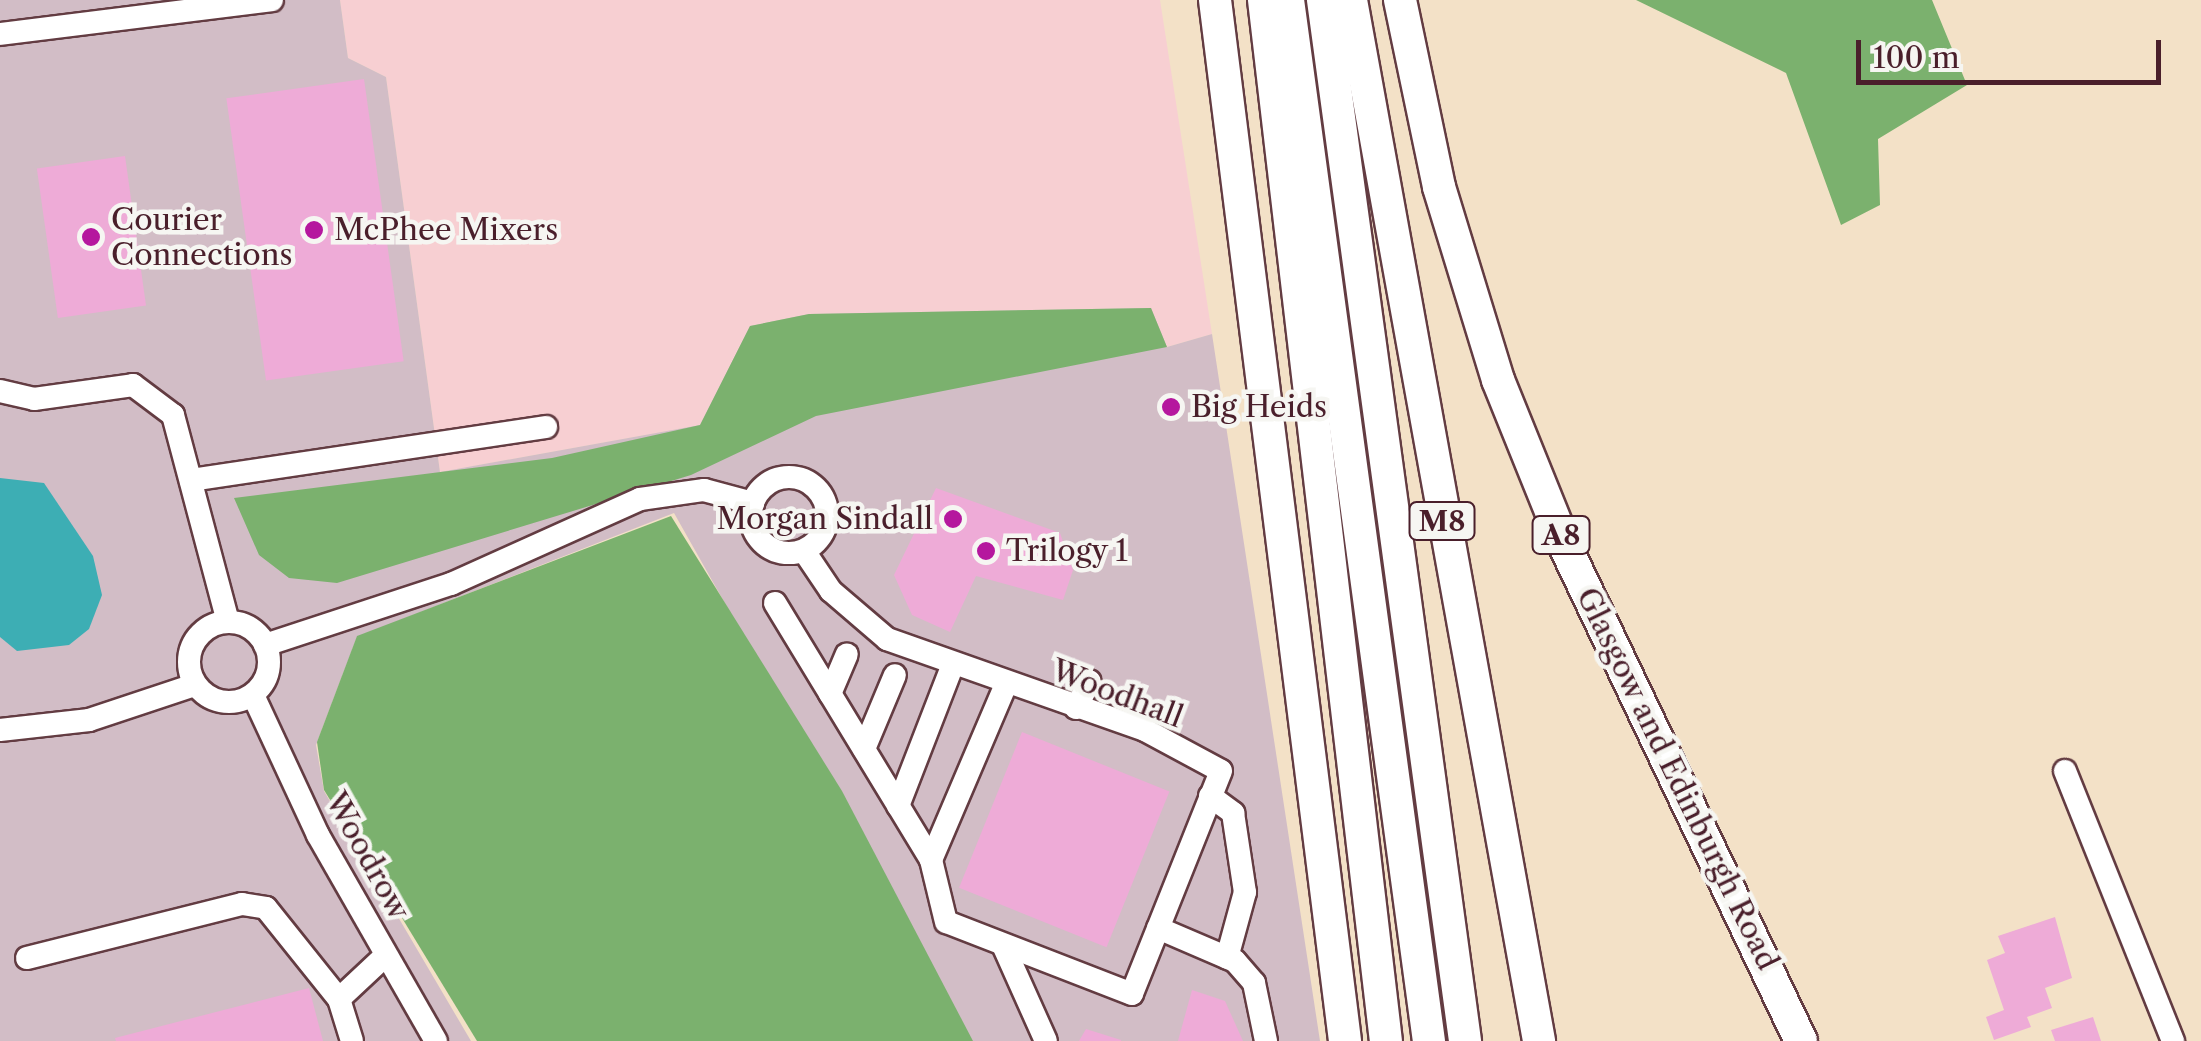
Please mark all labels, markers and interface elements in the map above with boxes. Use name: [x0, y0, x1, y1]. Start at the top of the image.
scale bar: [1861, 20, 2166, 82]
text: 100 m: [1873, 39, 1960, 76]
place label: Courier Connections: [111, 202, 293, 272]
place label: McPhee Mixers: [334, 212, 558, 248]
marker: McPhee Mixers: [303, 219, 325, 241]
marker: Courier Connections: [80, 226, 102, 248]
place label: Big Heids: [1191, 389, 1327, 425]
marker: Big Heids: [1160, 396, 1182, 418]
road number: M8: [1407, 498, 1477, 544]
place label: Morgan Sindall: [716, 501, 933, 537]
marker: Morgan Sindall: [942, 508, 964, 530]
road number: A8: [1531, 512, 1591, 558]
place label: Trilogy 1: [1006, 533, 1129, 569]
marker: Trilogy 1: [975, 540, 997, 562]
street label: Glasgow and Edinburgh Road: [1568, 582, 1786, 976]
street label: Woodhall: [1046, 653, 1188, 735]
street label: Woodrow: [317, 786, 417, 926]

